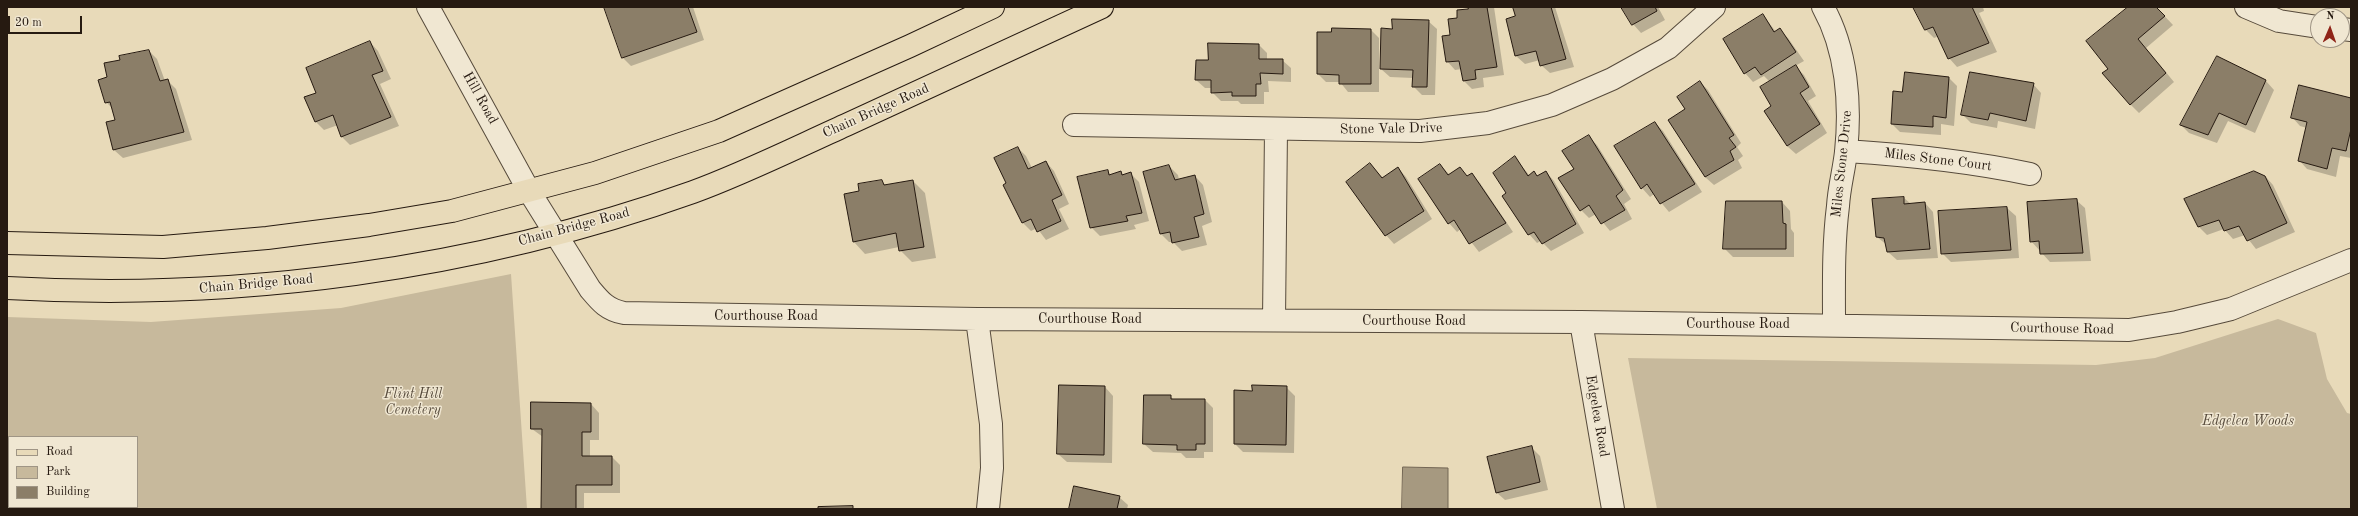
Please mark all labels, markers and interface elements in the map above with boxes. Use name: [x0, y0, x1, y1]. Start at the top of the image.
scale bar: [10, 8, 84, 34]
north arrow: [2310, 8, 2350, 48]
text: N: [2326, 11, 2335, 22]
text: 20 m: [15, 17, 42, 29]
street label: Hill Road: [459, 69, 501, 127]
street label: Chain Bridge Road: [820, 80, 932, 142]
street label: Miles Stone Drive: [1828, 110, 1856, 218]
street label: Stone Vale Drive: [1339, 120, 1443, 138]
street label: Miles Stone Court: [1883, 145, 1993, 175]
street label: Chain Bridge Road: [516, 204, 632, 250]
street label: Chain Bridge Road: [198, 271, 314, 297]
street label: Courthouse Road: [714, 308, 818, 324]
street label: Courthouse Road: [1038, 311, 1142, 327]
street label: Courthouse Road: [1362, 313, 1466, 329]
street label: Courthouse Road: [1686, 316, 1790, 332]
street label: Courthouse Road: [2010, 320, 2114, 338]
street label: Edgelea Road: [1582, 374, 1612, 458]
park label: Flint Hill Cemetery: [384, 386, 442, 418]
park label: Edgelea Woods: [2202, 413, 2294, 429]
legend: [8, 436, 138, 508]
text: Road: [46, 446, 73, 458]
text: Park: [46, 466, 71, 478]
text: Building: [46, 486, 90, 498]

